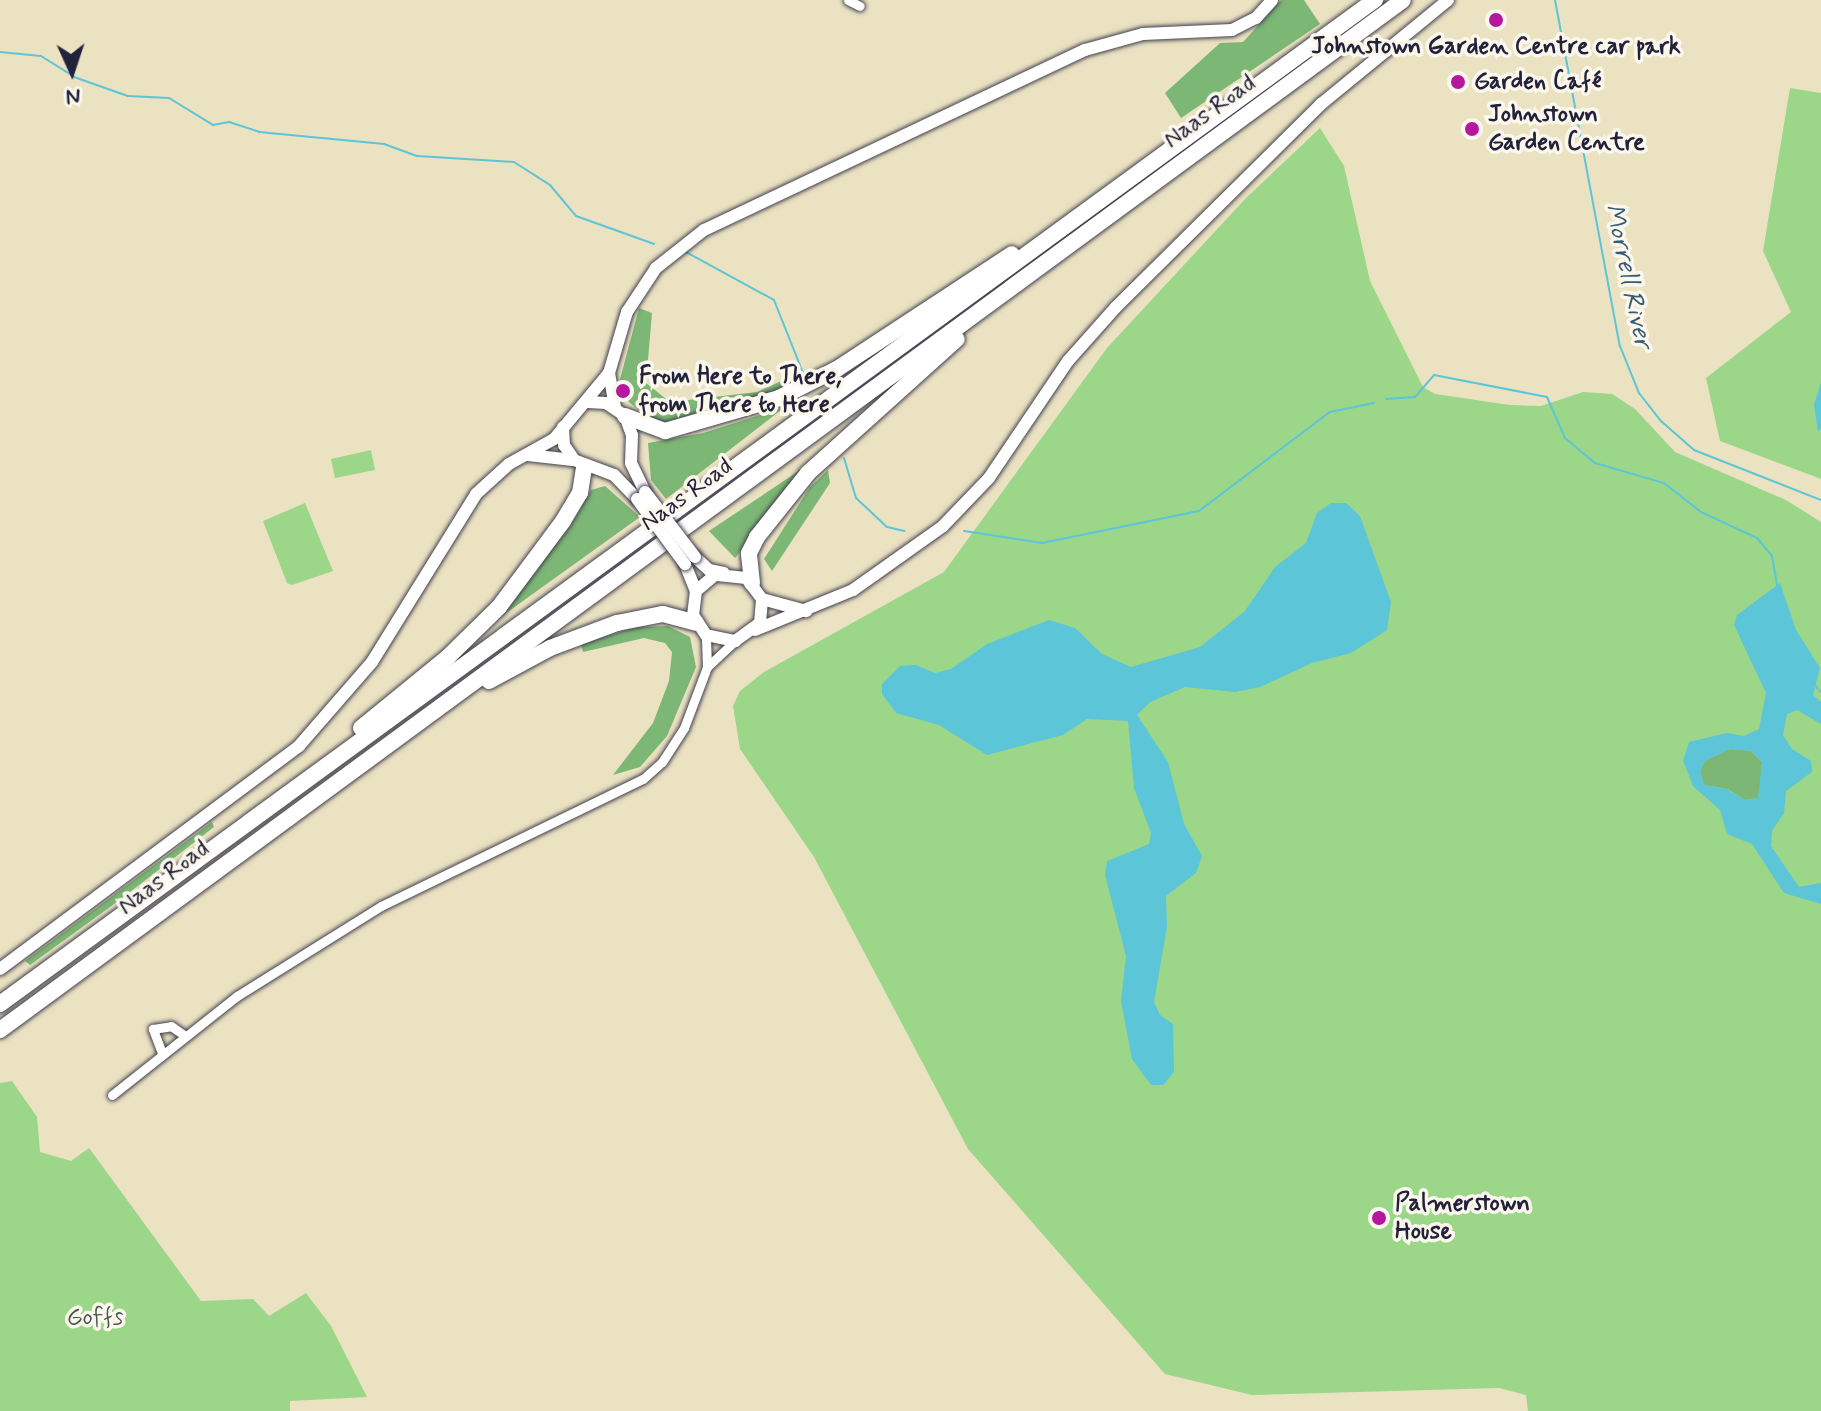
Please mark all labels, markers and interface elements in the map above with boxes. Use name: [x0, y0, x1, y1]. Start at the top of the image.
marker: Johnstown Garden Centre car park: [1487, 11, 1505, 29]
north arrow: [32, 32, 112, 112]
place label: Johnstown Garden Centre car park: [1317, 33, 1675, 61]
place label: Garden Café: [1474, 68, 1603, 96]
street label: Naas Road: [1159, 69, 1261, 155]
marker: Garden Café: [1449, 73, 1467, 91]
text: N: [65, 82, 81, 110]
place label: Johnstown Garden Centre: [1488, 101, 1641, 157]
marker: Johnstown Garden Centre: [1463, 120, 1481, 138]
water label: Morrell River: [1597, 201, 1657, 351]
place label: From Here to There, from There to Here: [639, 363, 844, 419]
marker: From Here to There, from There to Here: [614, 382, 632, 400]
street label: Naas Road: [636, 452, 738, 538]
street label: Naas Road: [113, 835, 215, 921]
place label: Palmerstown House: [1395, 1190, 1530, 1246]
marker: Palmerstown House: [1370, 1209, 1388, 1227]
park label: Goffs: [67, 1304, 123, 1332]

